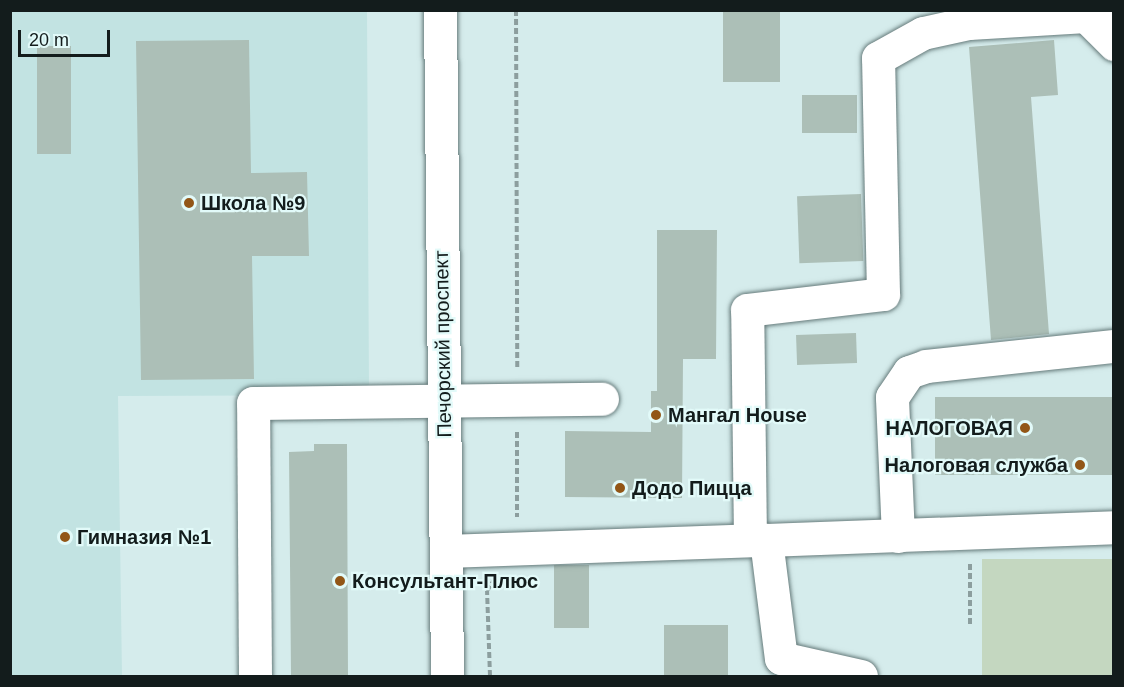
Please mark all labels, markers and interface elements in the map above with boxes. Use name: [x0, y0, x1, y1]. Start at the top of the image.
scale bar: [21, 18, 112, 56]
text: 20 m: [29, 30, 69, 50]
place label: Школа №9: [201, 191, 305, 215]
marker: Школа №9: [182, 196, 196, 210]
street label: Печорский проспект: [429, 250, 457, 438]
place label: Мангал House: [668, 403, 807, 427]
marker: Мангал House: [649, 408, 663, 422]
place label: НАЛОГОВАЯ: [885, 416, 1013, 440]
marker: НАЛОГОВАЯ: [1018, 421, 1032, 435]
place label: Налоговая служба: [885, 453, 1068, 477]
marker: Налоговая служба: [1073, 458, 1087, 472]
place label: Додо Пицца: [632, 476, 752, 500]
marker: Додо Пицца: [613, 481, 627, 495]
place label: Гимназия №1: [77, 525, 211, 549]
marker: Гимназия №1: [58, 530, 72, 544]
place label: Консультант-Плюс: [352, 569, 538, 593]
marker: Консультант-Плюс: [333, 574, 347, 588]

